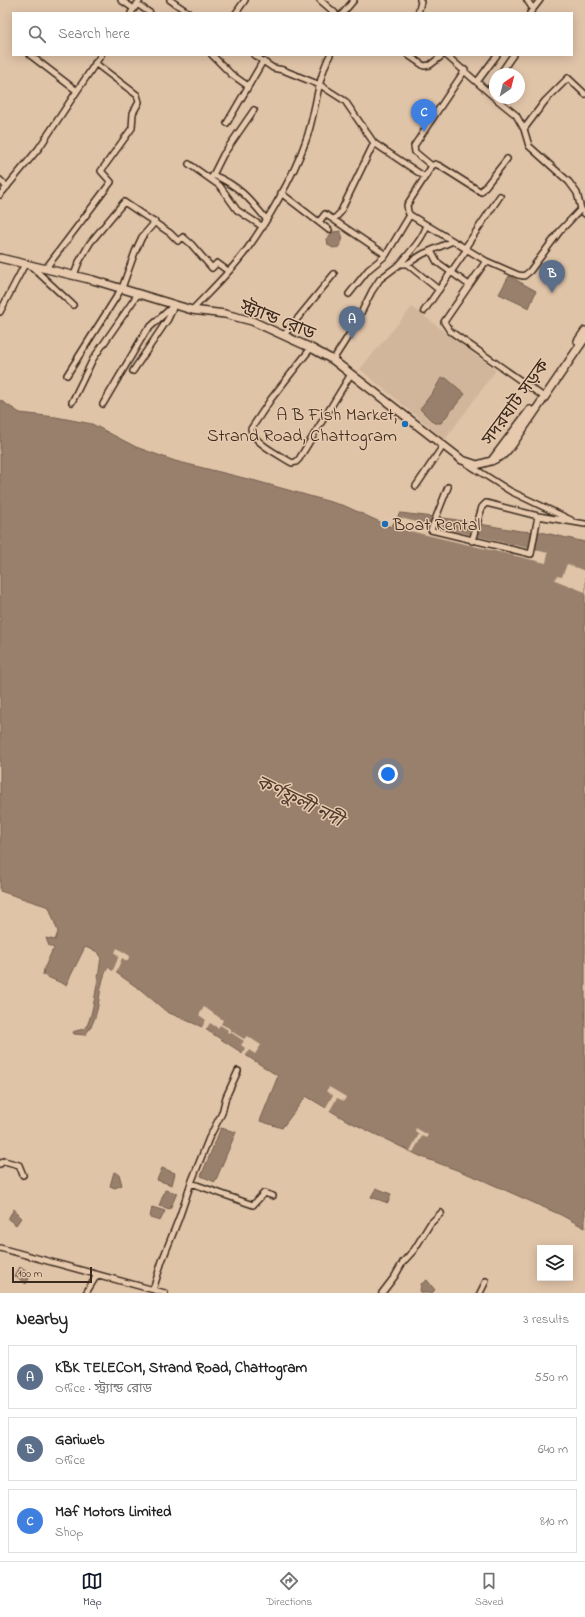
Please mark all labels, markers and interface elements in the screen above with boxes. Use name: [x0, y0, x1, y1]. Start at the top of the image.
search box: [12, 12, 573, 56]
icon: search: [26, 23, 48, 45]
text: Search here: [58, 23, 130, 45]
north arrow: [489, 68, 525, 104]
pin: C: [411, 99, 437, 132]
pin: B: [539, 260, 565, 293]
street label: স্ট্র্যান্ড রোড: [235, 294, 319, 348]
pin: A: [339, 306, 365, 339]
street label: সদরঘাট সড়ক: [476, 354, 557, 452]
place label: A B Fish Market, Strand Road, Chattogram: [207, 403, 397, 451]
marker: A B Fish Market, Strand Road, Chattogram: [400, 419, 410, 429]
place label: Boat Rental: [392, 513, 480, 539]
marker: Boat Rental: [380, 519, 390, 529]
your location: [378, 764, 398, 784]
water label: কর্ণফুলী নদী: [251, 770, 350, 837]
map controls: [537, 1245, 573, 1281]
button: layers: [537, 1245, 573, 1281]
scale bar: [12, 1265, 92, 1284]
text: 100 m: [18, 1266, 42, 1282]
text: Nearby: [16, 1307, 68, 1332]
text: 3 results: [523, 1310, 569, 1329]
text: KBK TELECOM, Strand Road, Chattogram: [55, 1357, 307, 1379]
text: A: [26, 1368, 34, 1387]
text: 550 m: [534, 1368, 568, 1387]
text: Office · স্ট্র্যান্ড রোড: [55, 1379, 152, 1398]
text: Gariweb: [55, 1429, 104, 1451]
text: B: [26, 1440, 34, 1459]
text: 640 m: [538, 1440, 568, 1459]
text: Office: [55, 1451, 85, 1470]
text: Maf Motors Limited: [55, 1501, 171, 1523]
text: C: [26, 1512, 34, 1531]
text: 810 m: [540, 1512, 568, 1531]
text: Shop: [55, 1523, 83, 1542]
tab: Map: [81, 1570, 103, 1610]
tab: Directions: [266, 1570, 312, 1610]
tab: Saved: [475, 1570, 504, 1610]

